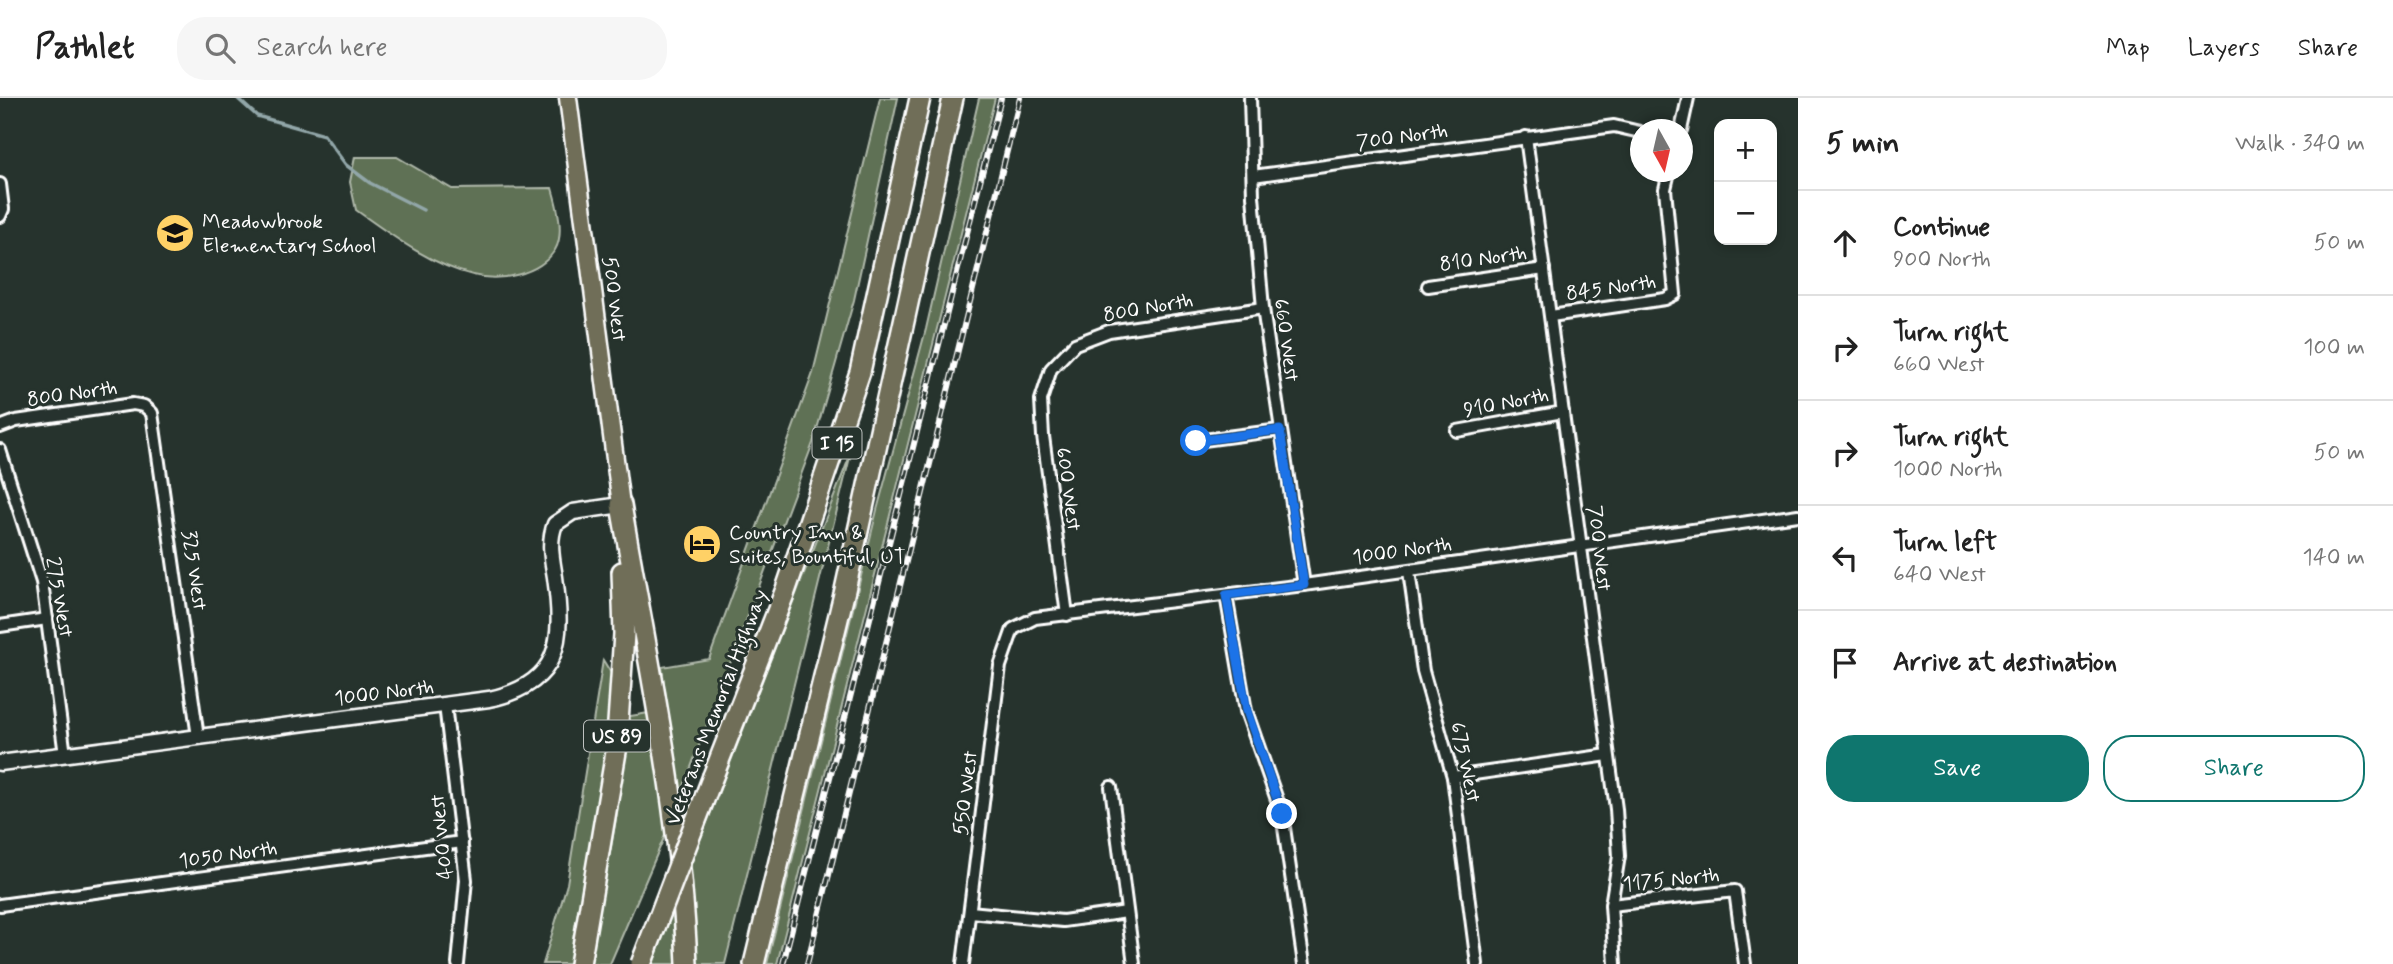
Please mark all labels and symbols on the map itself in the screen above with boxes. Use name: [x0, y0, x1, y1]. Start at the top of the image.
street label: 700 North: [1355, 117, 1450, 157]
north arrow: [1630, 119, 1693, 182]
place label: Meadowbrook Elementary School: [202, 208, 377, 260]
school or university icon: Meadowbrook Elementary School: [154, 212, 196, 254]
street label: 810 North: [1438, 239, 1529, 279]
street label: 500 West: [595, 255, 633, 344]
street label: 845 North: [1564, 268, 1658, 308]
street label: 800 North: [1101, 286, 1195, 330]
street label: 660 West: [1266, 297, 1306, 384]
street label: 800 North: [25, 374, 119, 414]
street label: 910 North: [1461, 381, 1551, 425]
route start: [1180, 425, 1211, 456]
road number: I 15: [812, 428, 862, 458]
street label: 600 West: [1048, 446, 1088, 533]
street label: 700 West: [1580, 504, 1618, 593]
place label: Country Inn & Suites, Bountiful, UT: [729, 519, 906, 571]
hotel icon: Country Inn & Suites, Bountiful, UT: [681, 523, 723, 565]
street label: 325 West: [175, 528, 214, 613]
street label: 1000 North: [1351, 530, 1454, 572]
street label: 275 West: [38, 555, 80, 640]
street label: Veterans Memorial Highway: [659, 585, 777, 830]
street label: 1000 North: [333, 673, 436, 713]
street label: 675 West: [1443, 719, 1487, 806]
road number: US 89: [584, 720, 650, 751]
street label: 550 West: [947, 749, 985, 837]
street label: 400 West: [424, 792, 460, 881]
route end: [1266, 798, 1297, 829]
street label: 1050 North: [177, 834, 279, 876]
street label: 1175 North: [1621, 861, 1721, 899]

